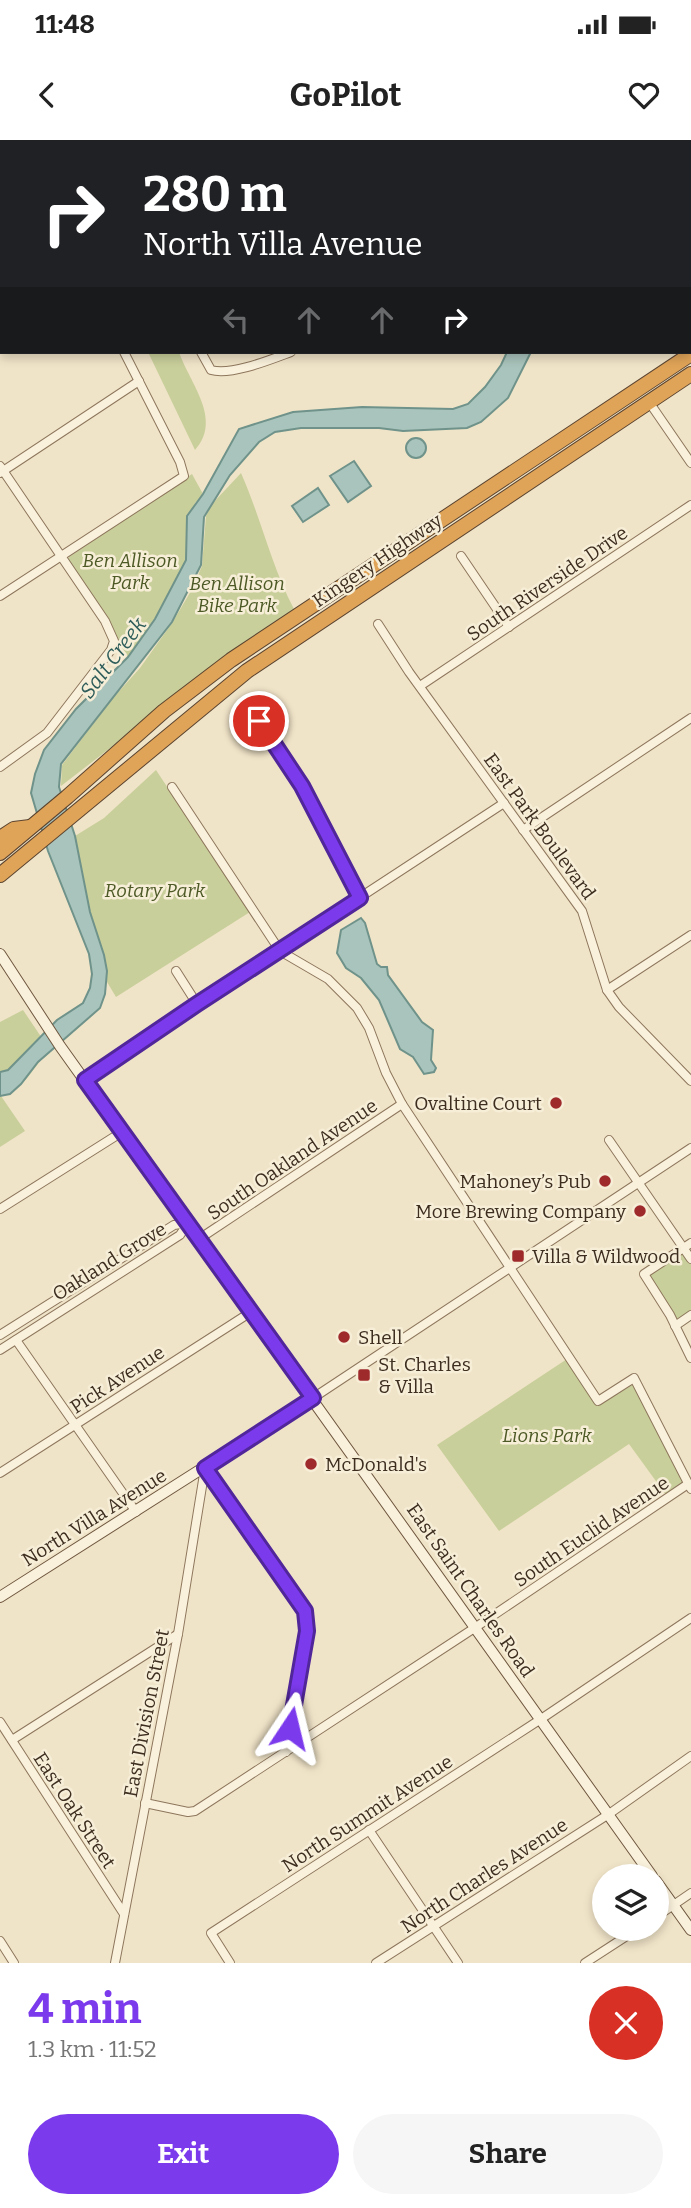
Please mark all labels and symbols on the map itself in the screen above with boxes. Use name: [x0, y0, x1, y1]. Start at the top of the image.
street label: Kingery Highway: [308, 508, 447, 612]
street label: South Riverside Drive: [463, 521, 632, 646]
park label: Ben Allison Park: [82, 549, 178, 594]
park label: Ben Allison Bike Park: [189, 572, 285, 617]
water label: Salt Creek: [74, 612, 152, 704]
pin: [229, 691, 289, 751]
street label: East Park Boulevard: [479, 749, 600, 904]
park label: Rotary Park: [105, 879, 206, 902]
place label: Ovaltine Court: [414, 1092, 542, 1115]
street label: South Oakland Avenue: [203, 1094, 382, 1225]
marker: Ovaltine Court: [548, 1095, 564, 1111]
place label: Mahoney’s Pub: [460, 1170, 591, 1193]
marker: Mahoney’s Pub: [597, 1173, 613, 1189]
place label: More Brewing Company: [415, 1200, 627, 1223]
marker: More Brewing Company: [632, 1203, 648, 1219]
street label: Oakland Grove: [48, 1217, 170, 1306]
place label: Villa & Wildwood: [532, 1245, 680, 1268]
marker: Villa & Wildwood: [510, 1248, 526, 1264]
place label: Shell: [358, 1326, 403, 1349]
marker: Shell: [336, 1329, 352, 1345]
street label: Pick Avenue: [66, 1340, 169, 1418]
place label: St. Charles & Villa: [378, 1353, 471, 1398]
marker: St. Charles & Villa: [356, 1367, 372, 1383]
park label: Lions Park: [502, 1424, 593, 1447]
place label: McDonald's: [325, 1453, 427, 1476]
marker: McDonald's: [303, 1456, 319, 1472]
street label: North Villa Avenue: [18, 1464, 171, 1571]
street label: South Euclid Avenue: [509, 1471, 673, 1592]
street label: East Saint Charles Road: [402, 1499, 539, 1682]
street label: East Division Street: [119, 1627, 174, 1799]
position arrow: [253, 1691, 327, 1765]
street label: East Oak Street: [28, 1748, 121, 1873]
street label: North Summit Avenue: [278, 1750, 457, 1877]
street label: North Charles Avenue: [397, 1813, 572, 1938]

